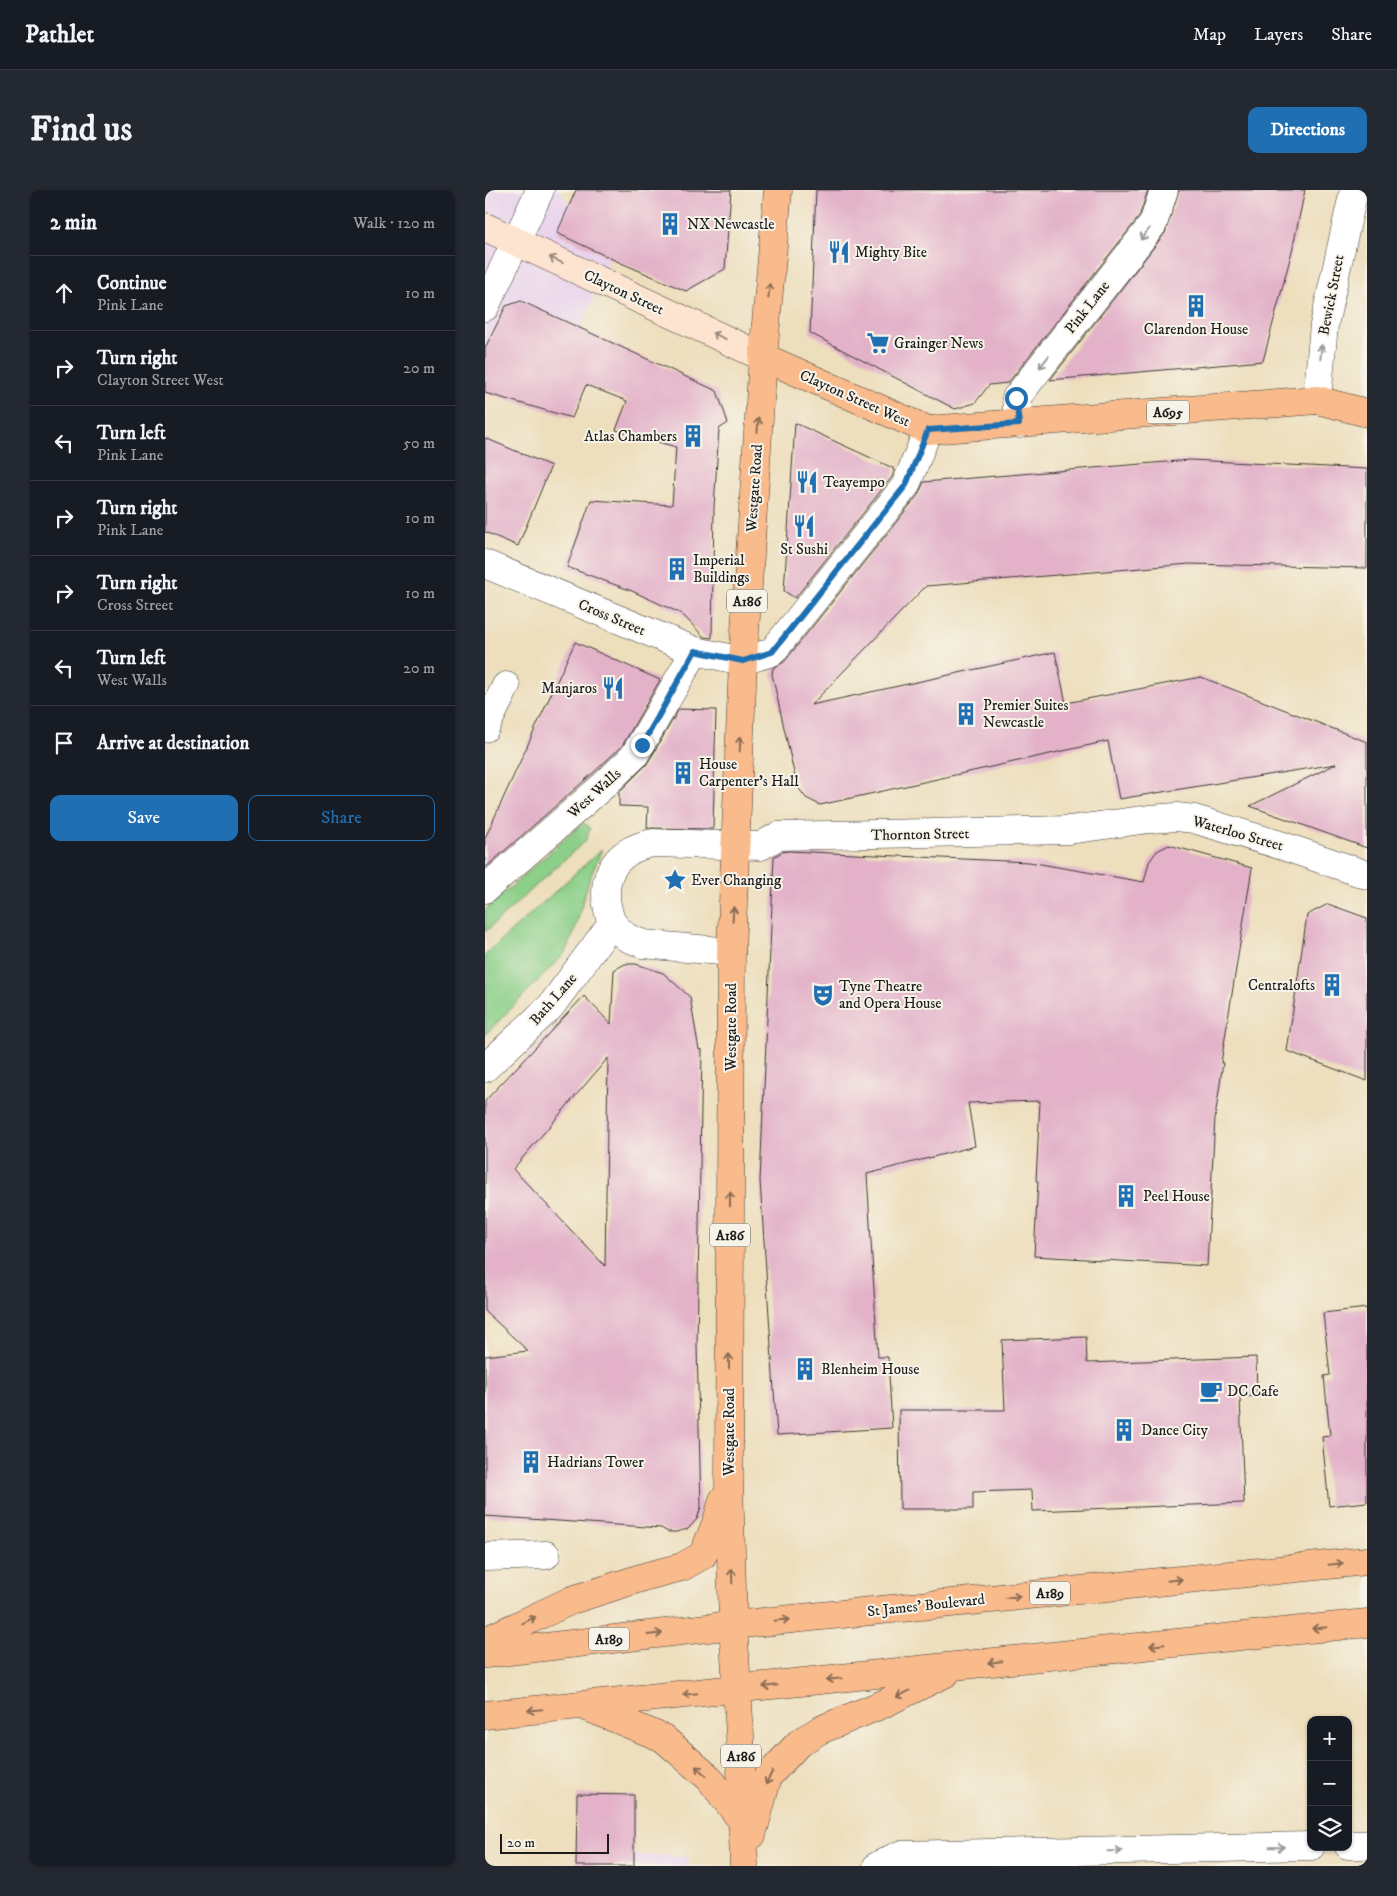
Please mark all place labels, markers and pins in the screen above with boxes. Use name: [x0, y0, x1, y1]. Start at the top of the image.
building icon: NX Newcastle: [657, 211, 683, 237]
place label: NX Newcastle: [687, 215, 774, 234]
restaurant icon: Mighty Bite: [826, 239, 852, 265]
place label: Mighty Bite: [855, 243, 927, 262]
building icon: Clarendon House: [1183, 293, 1209, 319]
place label: Clarendon House: [1144, 320, 1248, 339]
supermarket icon: Grainger News: [865, 330, 891, 356]
place label: Grainger News: [894, 334, 983, 353]
building icon: Atlas Chambers: [680, 423, 706, 449]
place label: Atlas Chambers: [584, 427, 677, 446]
restaurant icon: Teayempo: [794, 469, 820, 495]
place label: Teayempo: [823, 473, 885, 492]
restaurant icon: St Sushi: [791, 513, 817, 539]
place label: St Sushi: [780, 540, 828, 559]
place label: Imperial Buildings: [693, 551, 750, 587]
building icon: Imperial Buildings: [664, 556, 690, 582]
restaurant icon: Manjaros: [600, 675, 626, 701]
place label: Manjaros: [541, 679, 597, 698]
place label: Premier Suites Newcastle: [983, 696, 1069, 732]
building icon: Premier Suites Newcastle: [953, 701, 979, 727]
place label: House Carpenter's Hall: [699, 755, 799, 791]
building icon: House Carpenter's Hall: [670, 760, 696, 786]
place icon: Ever Changing: [662, 867, 688, 893]
place label: Ever Changing: [691, 871, 782, 890]
building icon: Centralofts: [1319, 972, 1345, 998]
place label: Centralofts: [1248, 976, 1315, 995]
place label: Tyne Theatre and Opera House: [839, 977, 942, 1013]
theatre icon: Tyne Theatre and Opera House: [810, 982, 836, 1008]
building icon: Peel House: [1113, 1183, 1139, 1209]
place label: Peel House: [1143, 1187, 1210, 1206]
building icon: Blenheim House: [792, 1356, 818, 1382]
place label: Blenheim House: [821, 1360, 919, 1379]
cafe icon: DC Cafe: [1198, 1378, 1224, 1404]
place label: DC Cafe: [1227, 1382, 1279, 1401]
building icon: Dance City: [1111, 1417, 1137, 1443]
place label: Dance City: [1141, 1421, 1209, 1440]
building icon: Hadrians Tower: [518, 1449, 544, 1475]
place label: Hadrians Tower: [547, 1453, 644, 1472]

